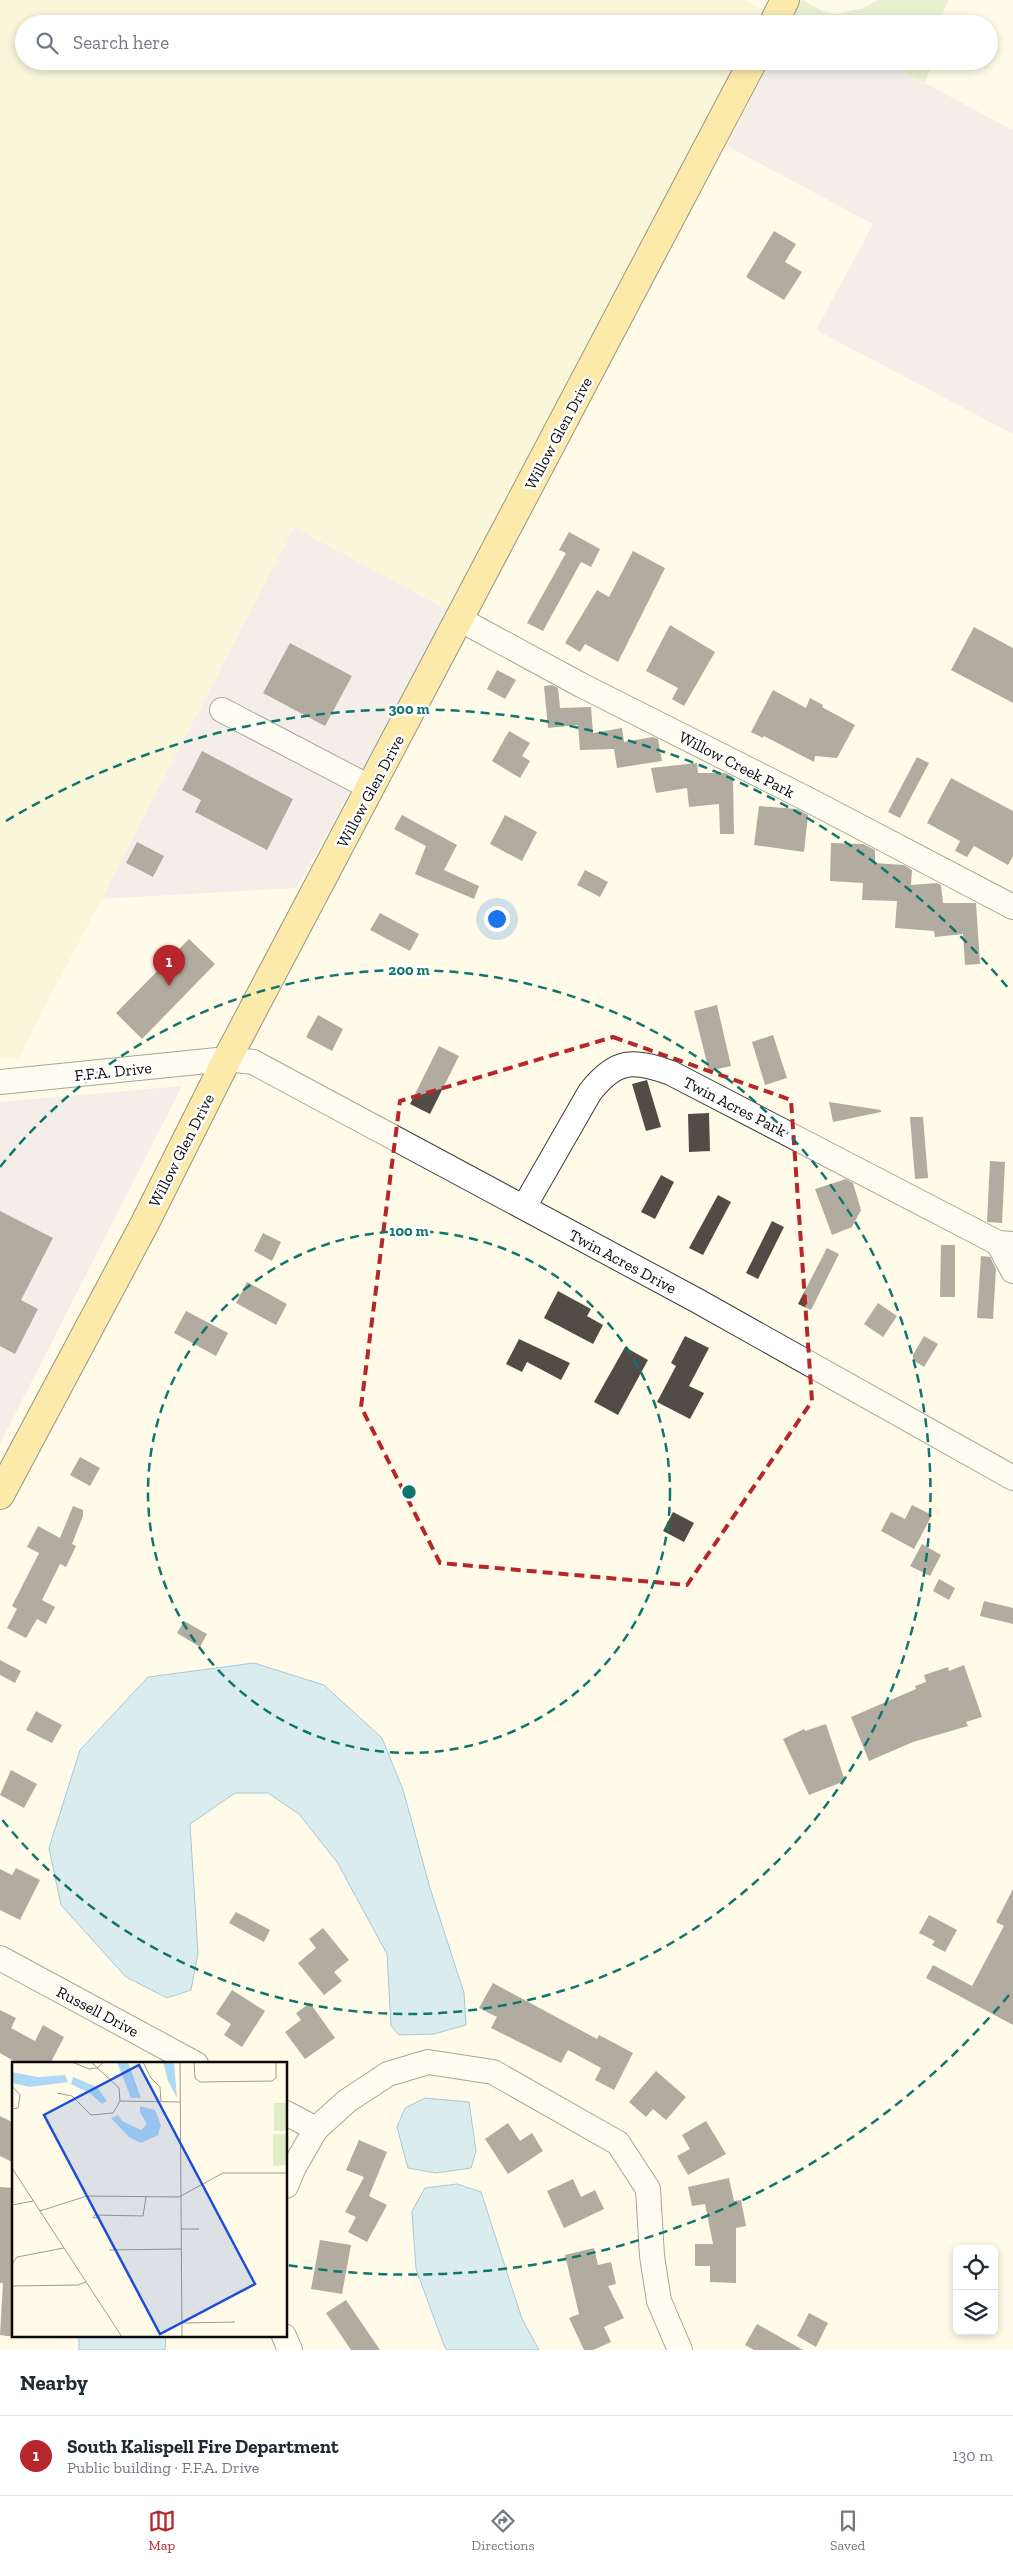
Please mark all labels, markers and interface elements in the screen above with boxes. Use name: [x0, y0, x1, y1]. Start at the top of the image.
search box: [15, 15, 998, 70]
icon: search: [33, 29, 61, 57]
text: Search here: [73, 31, 169, 54]
street label: Willow Glen Drive: [521, 374, 596, 493]
text: 300 m: [388, 700, 430, 718]
street label: Willow Creek Park: [676, 727, 798, 802]
street label: Willow Glen Drive: [333, 732, 408, 851]
your location: [484, 906, 510, 932]
pin: 1: [153, 945, 185, 986]
text: 200 m: [388, 961, 430, 979]
street label: F.F.A. Drive: [74, 1058, 153, 1085]
street label: Twin Acres Park: [680, 1072, 790, 1141]
street label: Willow Glen Drive: [145, 1090, 218, 1210]
text: 100 m: [389, 1222, 429, 1240]
street label: Twin Acres Drive: [566, 1225, 680, 1298]
centre of rings: [400, 1483, 418, 1501]
street label: Russell Drive: [53, 1982, 142, 2041]
inset map: [12, 2062, 288, 2338]
map controls: [953, 2245, 998, 2335]
button: locate: [953, 2245, 998, 2290]
button: layers: [953, 2290, 998, 2335]
text: Nearby: [20, 2370, 88, 2395]
text: South Kalispell Fire Department: [67, 2435, 339, 2458]
text: 1: [33, 2446, 39, 2465]
text: 130 m: [952, 2446, 993, 2465]
text: Public building · F.F.A. Drive: [67, 2458, 259, 2477]
tab: Map: [148, 2507, 176, 2554]
tab: Directions: [471, 2507, 535, 2554]
tab: Saved: [830, 2507, 865, 2554]

